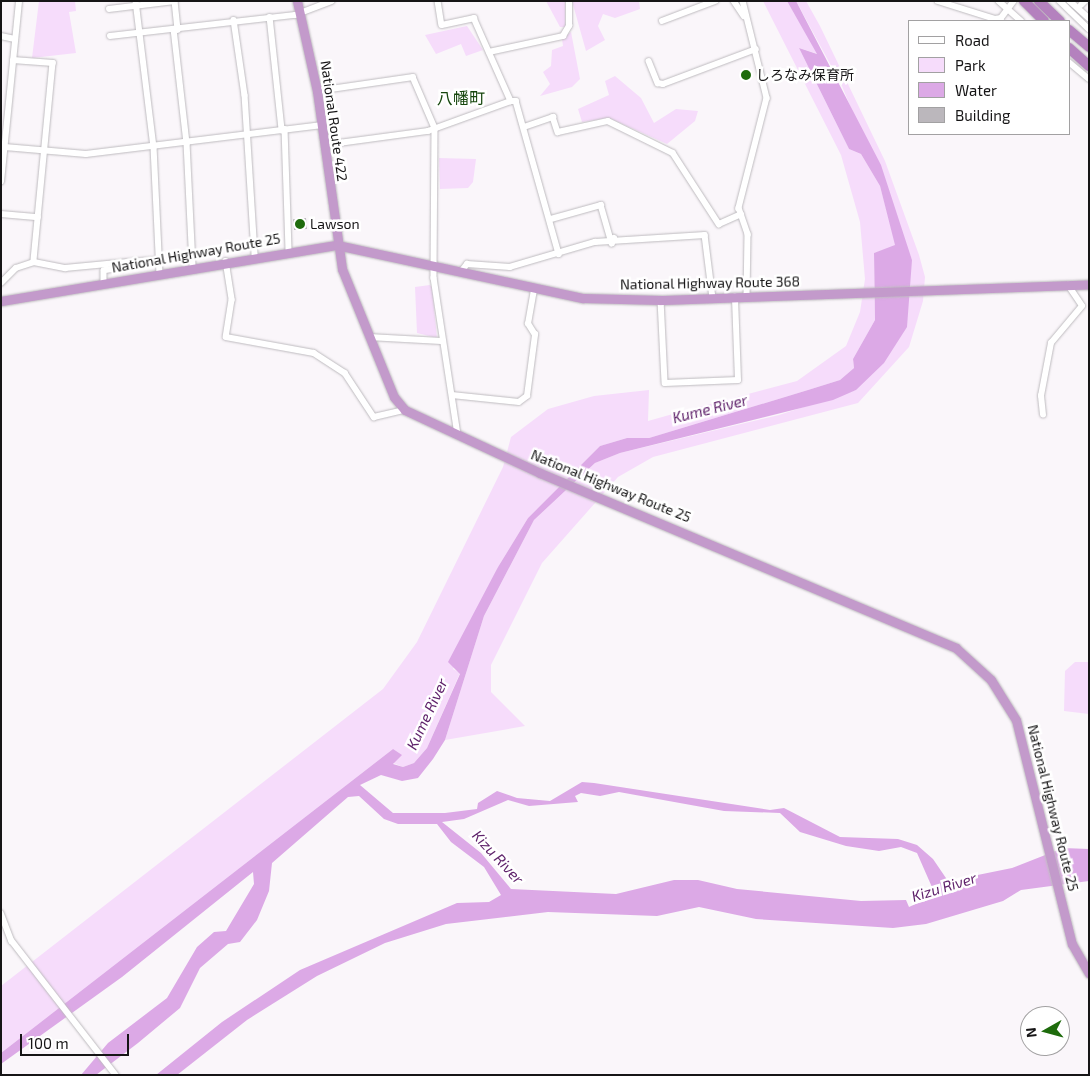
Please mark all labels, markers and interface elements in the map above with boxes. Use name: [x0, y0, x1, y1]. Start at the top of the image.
legend: [908, 20, 1070, 135]
text: Road: [955, 31, 990, 49]
text: Park: [955, 56, 986, 74]
street label: National Route 422: [317, 59, 351, 183]
place label: しろなみ保育所: [756, 67, 854, 83]
marker: しろなみ保育所: [740, 69, 752, 81]
text: Water: [955, 81, 997, 99]
district label: 八幡町: [437, 88, 485, 108]
text: Building: [955, 106, 1010, 124]
place label: Lawson: [310, 216, 360, 232]
marker: Lawson: [294, 218, 306, 230]
street label: National Highway Route 25: [110, 230, 282, 276]
street label: National Highway Route 368: [620, 273, 800, 293]
water label: Kume River: [671, 391, 749, 427]
street label: National Highway Route 25: [528, 446, 694, 526]
water label: Kume River: [403, 675, 451, 753]
street label: National Highway Route 25: [1024, 723, 1082, 893]
water label: Kizu River: [469, 826, 527, 888]
water label: Kizu River: [909, 869, 979, 905]
north arrow: [1020, 1006, 1070, 1056]
scale bar: [22, 1024, 131, 1056]
text: N: [1022, 1027, 1040, 1039]
text: 100 m: [28, 1034, 69, 1052]

